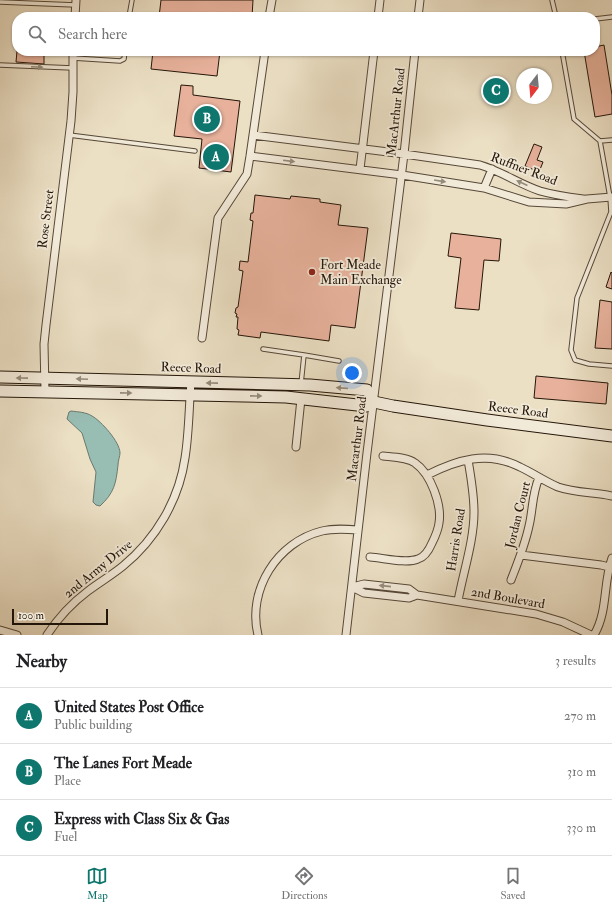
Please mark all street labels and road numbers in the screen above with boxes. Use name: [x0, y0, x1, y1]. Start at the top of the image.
street label: MacArthur Road: [383, 67, 409, 157]
street label: Ruffner Road: [488, 149, 560, 189]
street label: Rose Street: [34, 189, 58, 249]
street label: Reece Road: [160, 359, 222, 377]
street label: Macarthur Road: [344, 395, 370, 483]
street label: Reece Road: [487, 398, 550, 422]
street label: Jordan Court: [502, 480, 534, 551]
street label: Harris Road: [443, 507, 469, 573]
street label: 2nd Army Drive: [60, 536, 137, 602]
street label: 2nd Boulevard: [470, 584, 547, 612]

